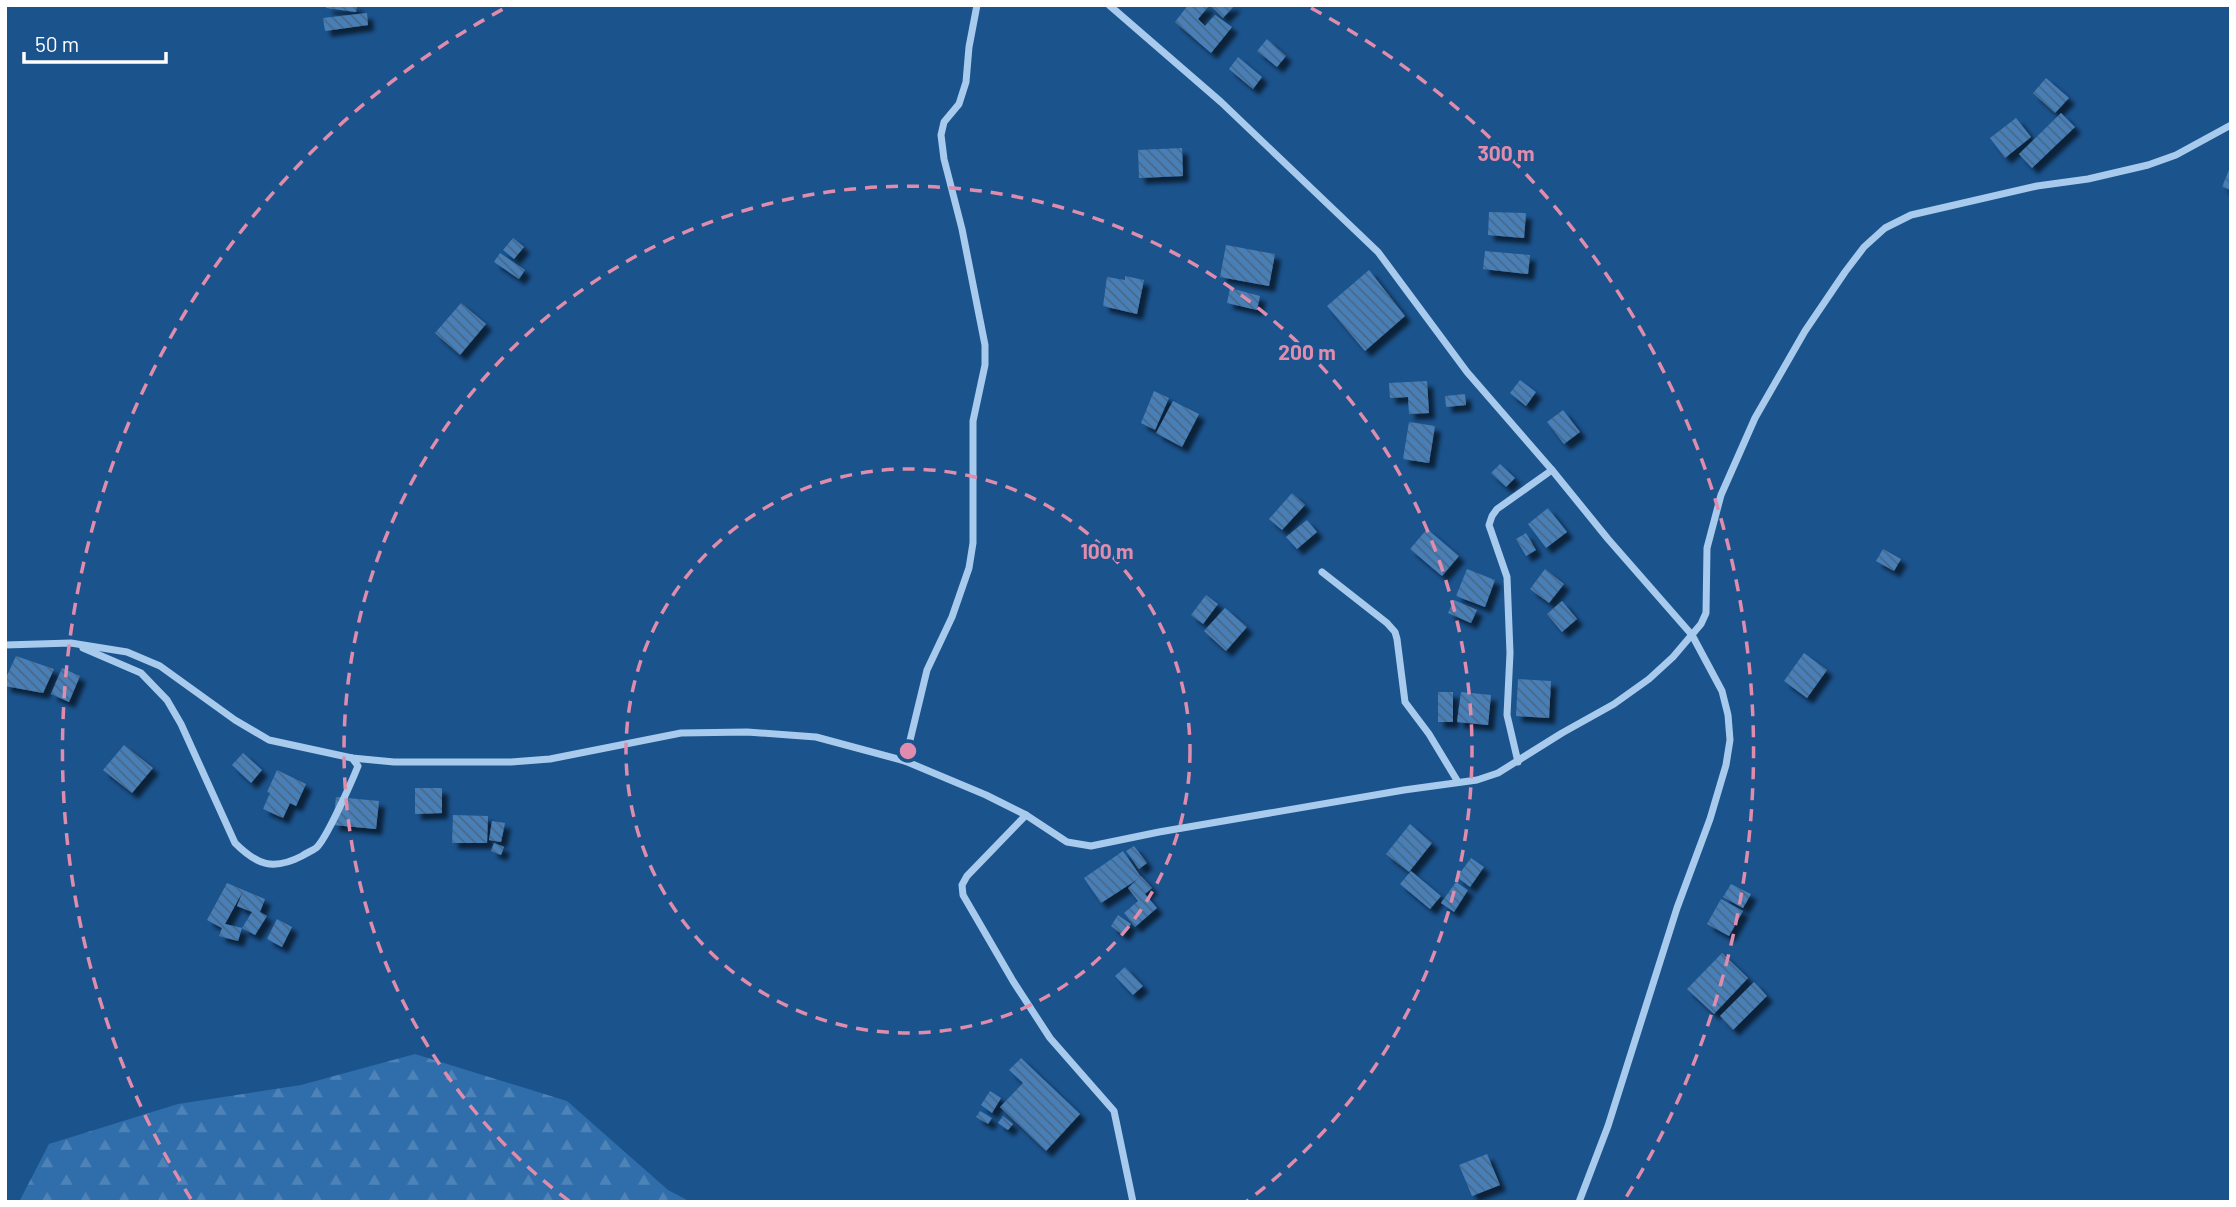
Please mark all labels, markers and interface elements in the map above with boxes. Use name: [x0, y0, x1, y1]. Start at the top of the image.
scale bar: [24, 21, 166, 65]
text: 50 m: [35, 31, 79, 56]
text: 300 m: [1477, 140, 1535, 165]
text: 200 m: [1278, 339, 1336, 364]
text: 100 m: [1080, 538, 1134, 563]
centre of rings: [896, 739, 920, 763]

